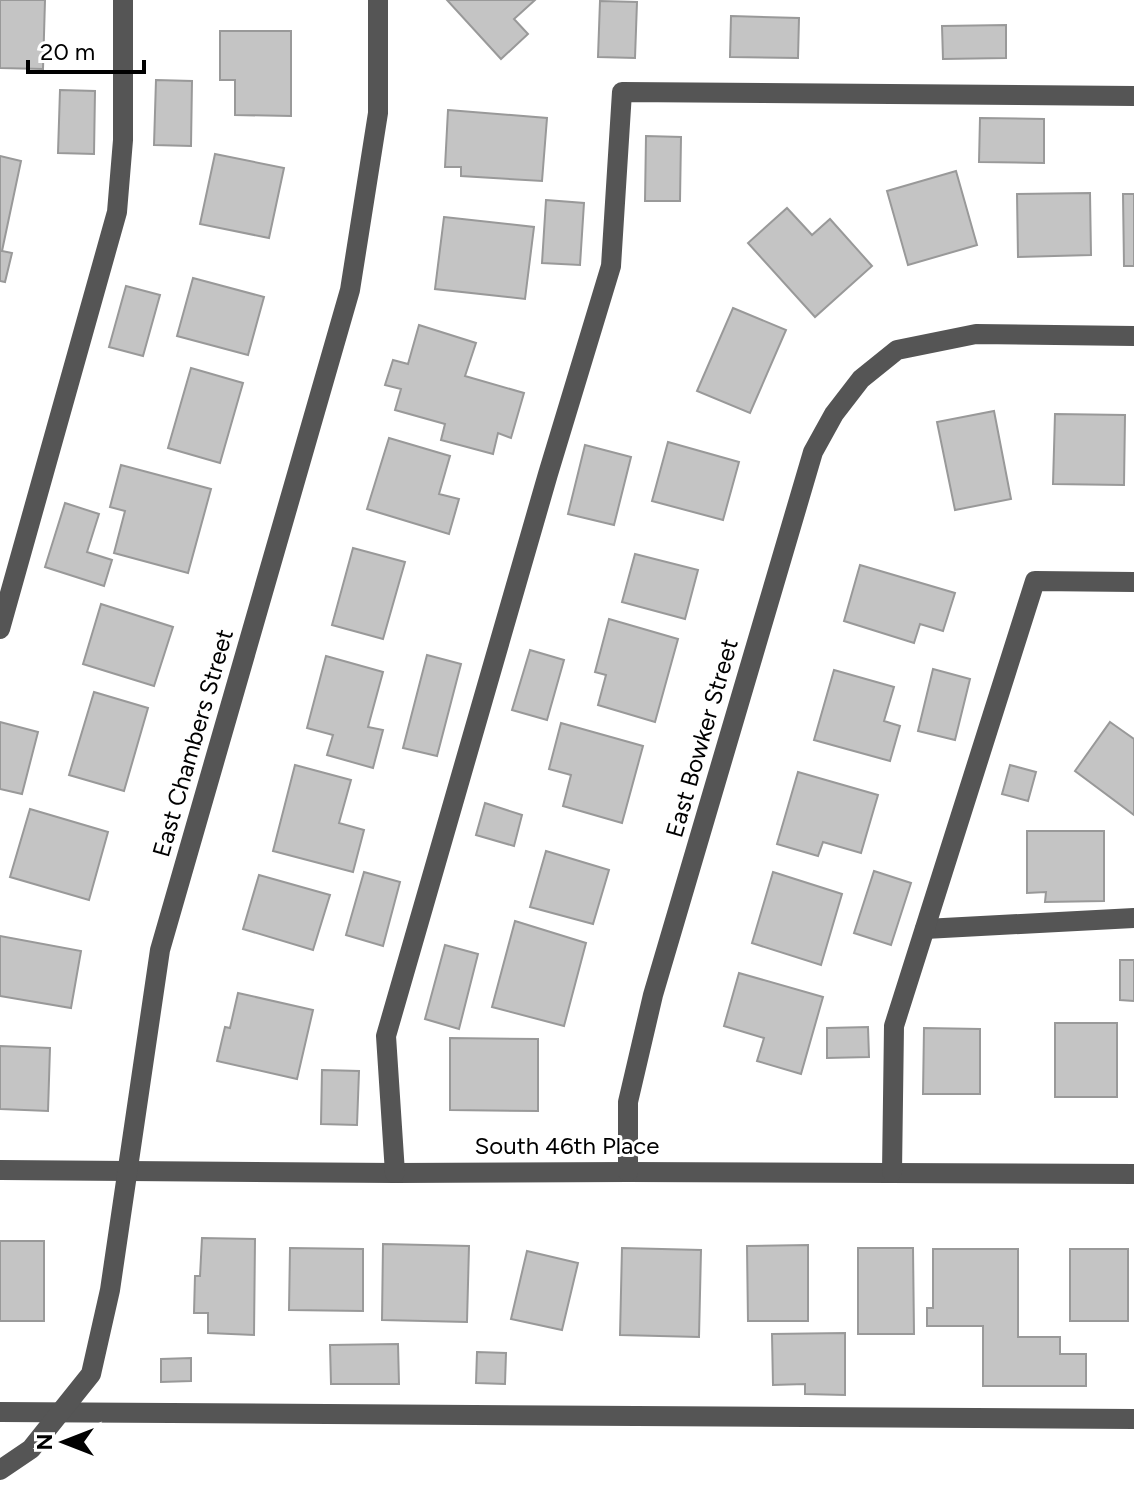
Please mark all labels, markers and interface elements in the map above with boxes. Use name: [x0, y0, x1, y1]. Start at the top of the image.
scale bar: [28, 24, 144, 74]
text: 20 m: [40, 37, 95, 66]
street label: East Chambers Street: [146, 626, 239, 860]
street label: East Bowker Street: [659, 635, 744, 841]
street label: South 46th Place: [475, 1131, 659, 1160]
north arrow: [24, 1402, 104, 1482]
text: N: [31, 1433, 58, 1451]

